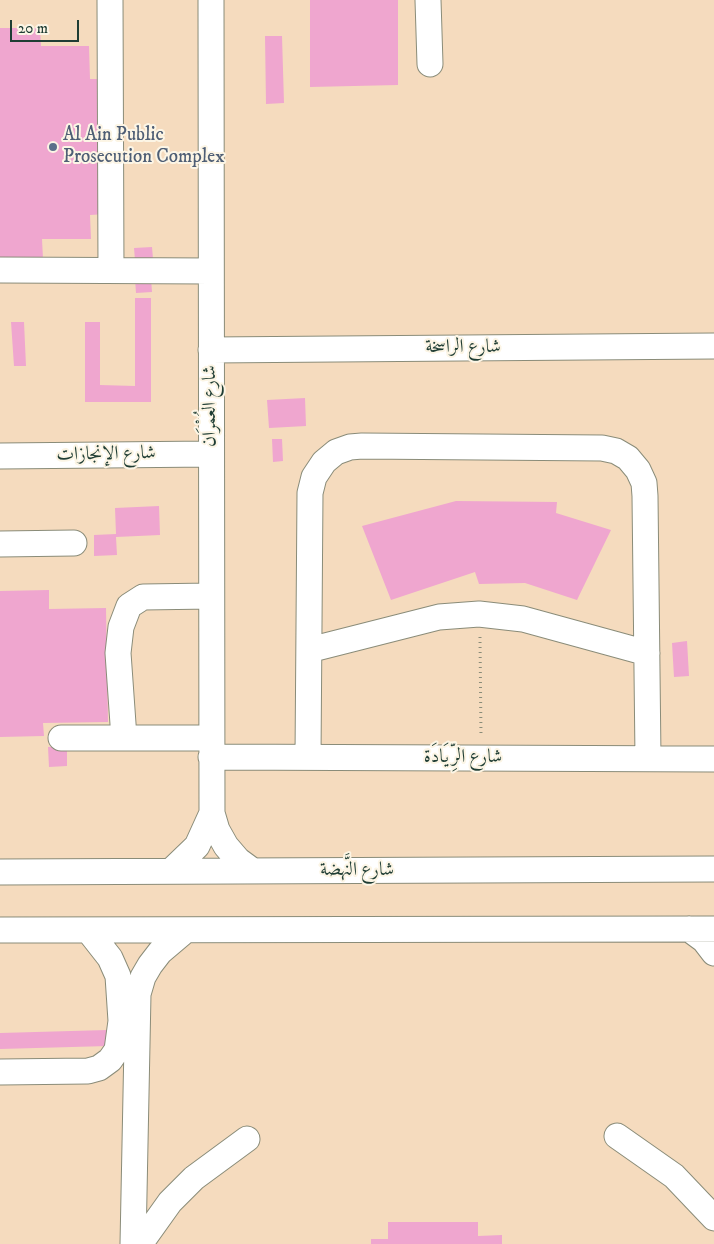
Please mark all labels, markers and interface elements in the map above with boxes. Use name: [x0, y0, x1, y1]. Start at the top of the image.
scale bar: [12, 10, 81, 42]
text: 20 m: [18, 19, 48, 38]
place label: Al Ain Public Prosecution Complex: [63, 125, 225, 169]
marker: Al Ain Public Prosecution Complex: [47, 141, 59, 153]
street label: شارع الراسخة: [425, 337, 501, 359]
street label: شارع العُمْرَان: [200, 365, 222, 447]
street label: شارع الإنجازات: [56, 443, 156, 467]
street label: شارع الرِّيَادَة: [424, 747, 502, 769]
street label: شارع النَّهضة: [320, 860, 394, 882]

